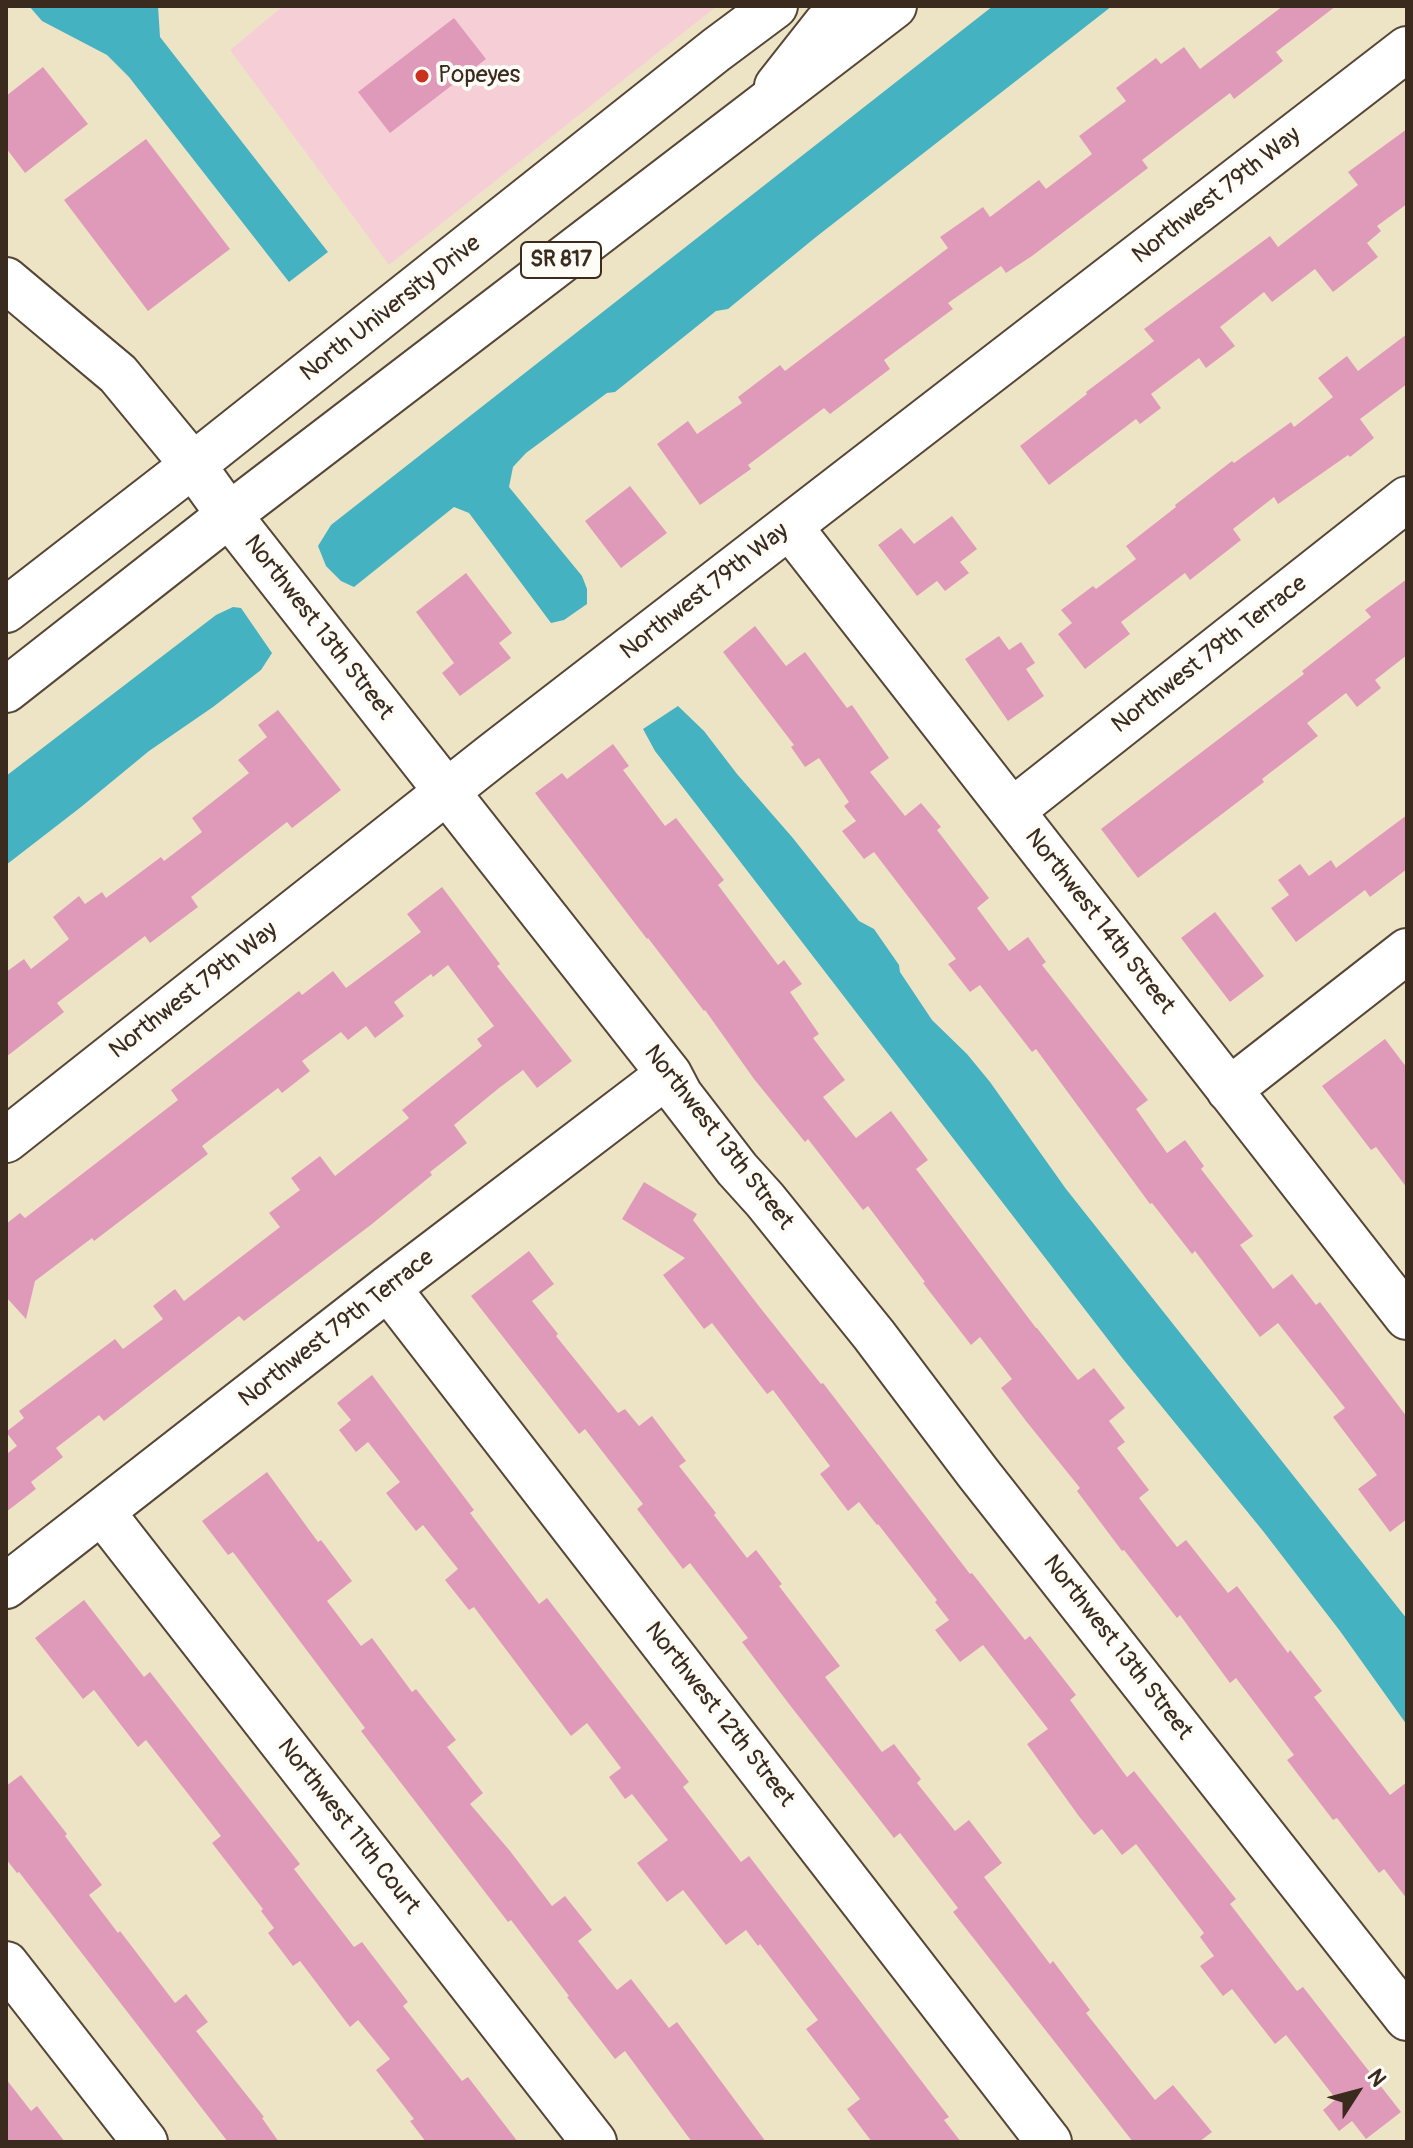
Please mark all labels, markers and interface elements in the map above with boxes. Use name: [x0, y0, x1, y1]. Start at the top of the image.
place label: Popeyes: [438, 62, 520, 90]
marker: Popeyes: [413, 67, 431, 85]
street label: Northwest 79th Way: [1127, 121, 1307, 271]
street label: North University Drive: [295, 230, 487, 388]
road number: SR 817: [521, 242, 601, 278]
street label: Northwest 79th Way: [615, 517, 795, 667]
street label: Northwest 13th Street: [237, 530, 399, 726]
street label: Northwest 79th Terrace: [1107, 570, 1313, 740]
street label: Northwest 14th Street: [1018, 824, 1180, 1020]
street label: Northwest 79th Way: [104, 916, 284, 1066]
street label: Northwest 13th Street: [637, 1040, 799, 1236]
street label: Northwest 79th Terrace: [234, 1244, 440, 1414]
street label: Northwest 13th Street: [1036, 1550, 1198, 1746]
street label: Northwest 12th Street: [638, 1617, 800, 1813]
street label: Northwest 11th Court: [270, 1733, 426, 1921]
north arrow: [1317, 2052, 1397, 2132]
text: N: [1361, 2064, 1392, 2092]

